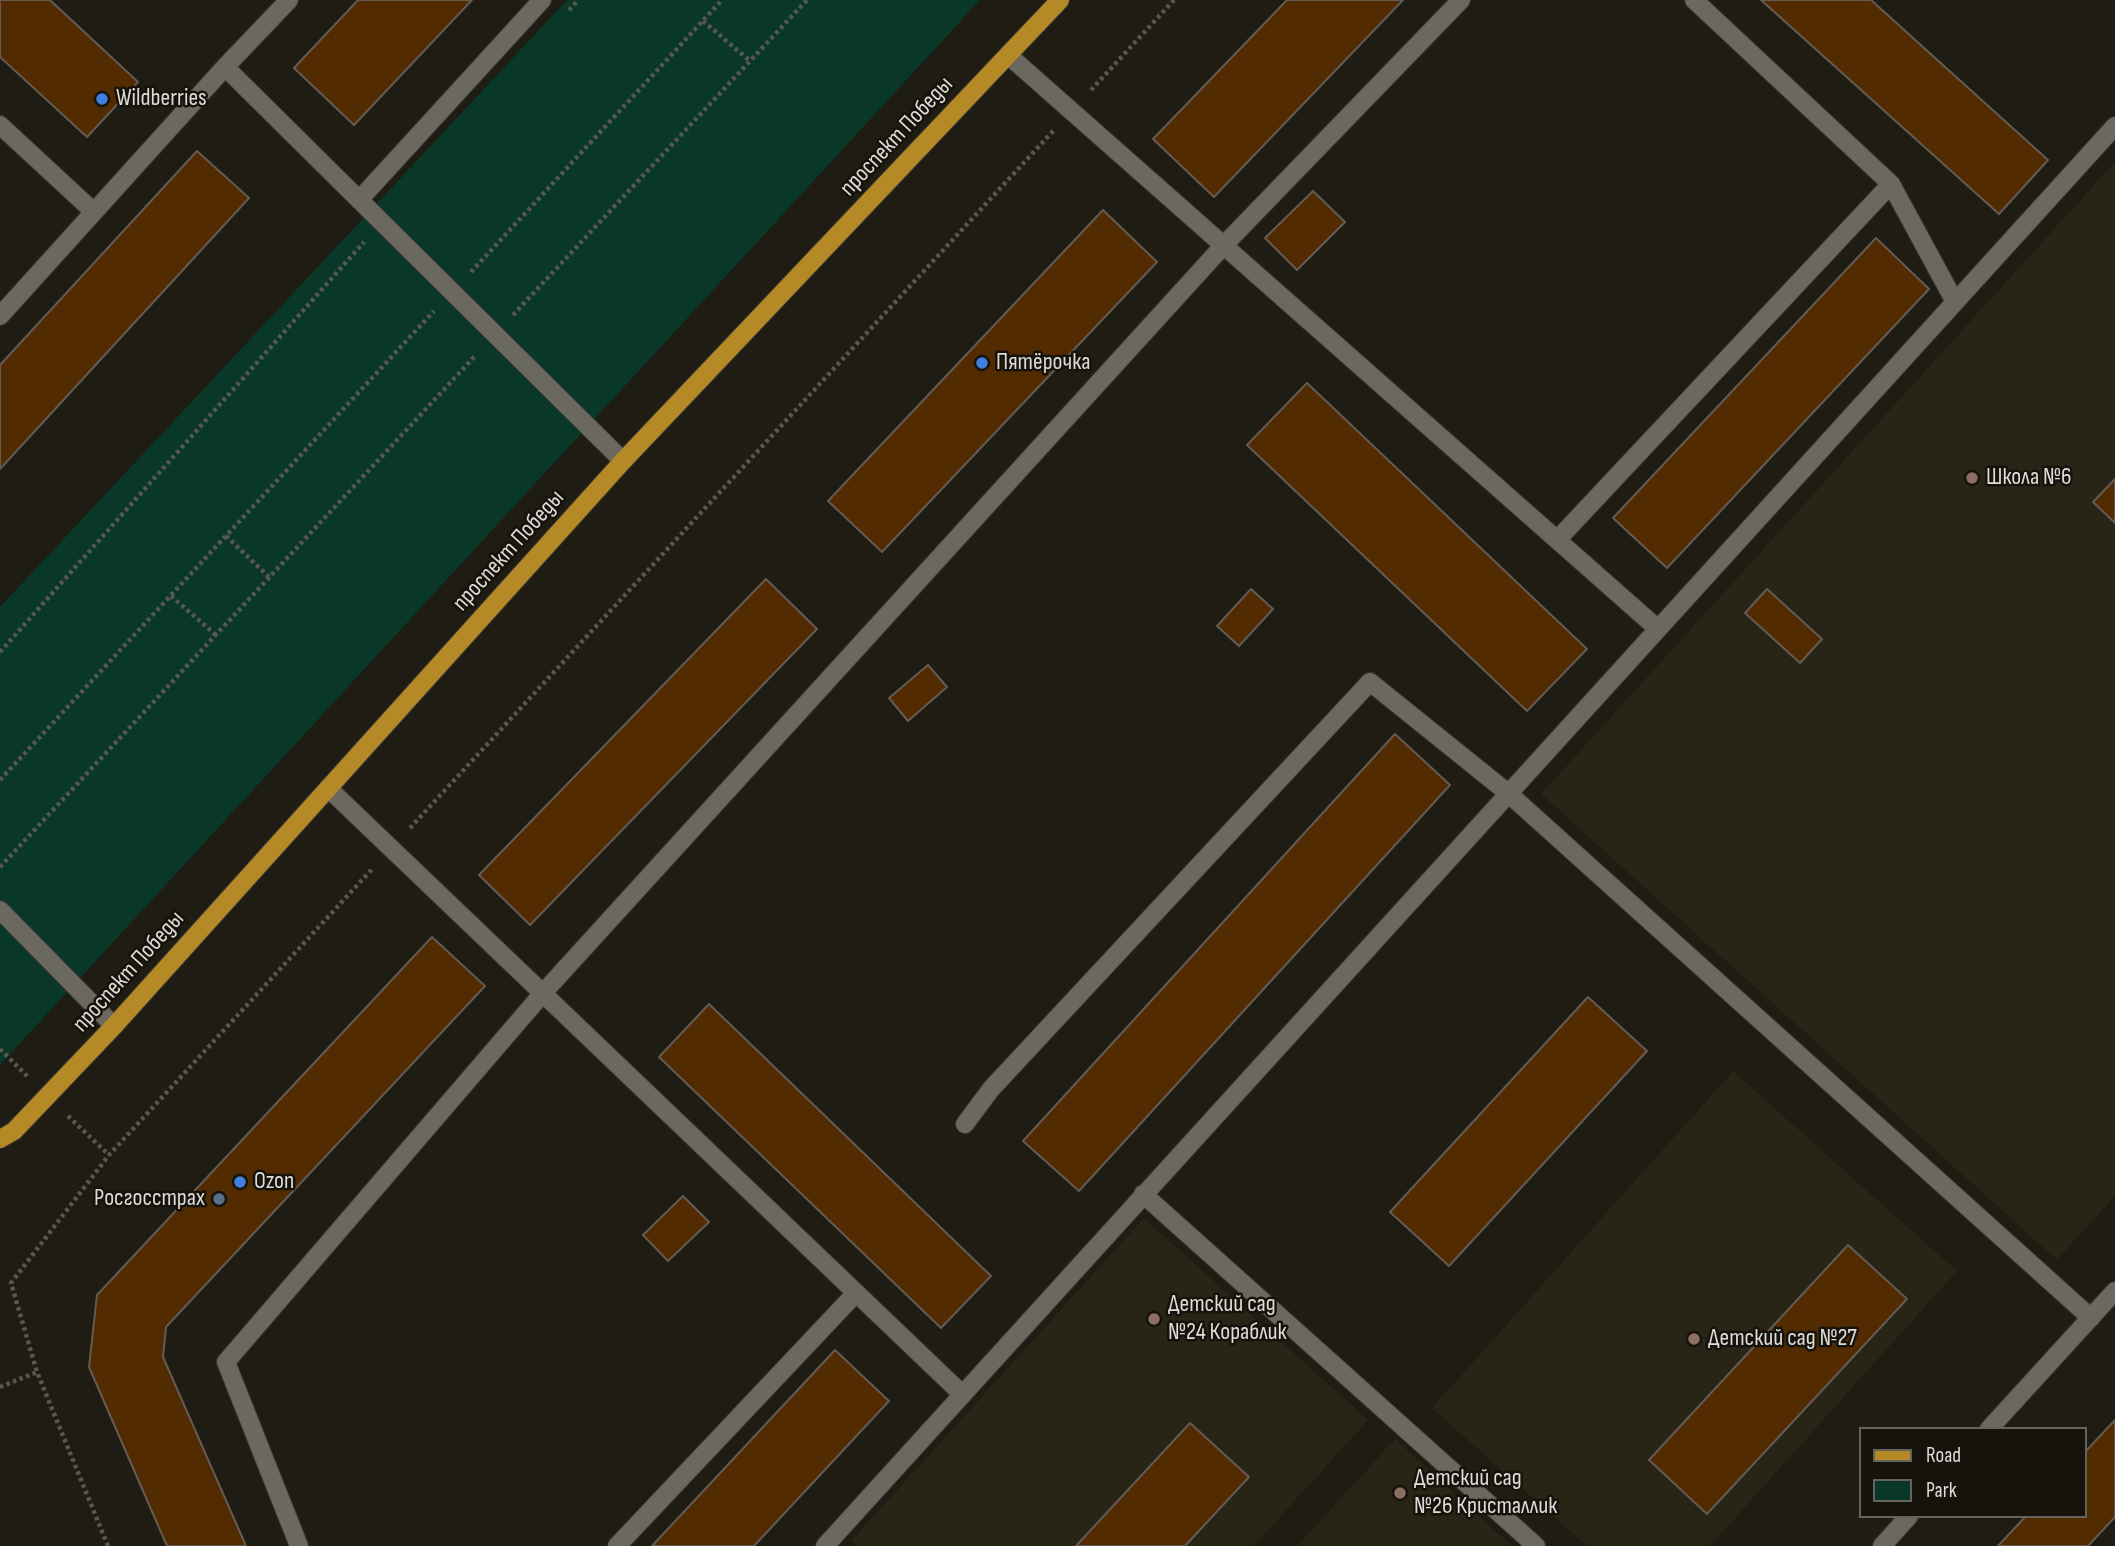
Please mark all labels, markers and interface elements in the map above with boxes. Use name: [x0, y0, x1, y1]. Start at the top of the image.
street label: проспект Победы: [834, 71, 960, 203]
place label: Wildberries: [116, 85, 207, 113]
marker: Wildberries: [94, 91, 110, 107]
place label: Пятёрочка: [996, 349, 1090, 377]
marker: Пятёрочка: [974, 355, 990, 371]
place label: Школа №6: [1986, 464, 2072, 492]
marker: Школа №6: [1964, 470, 1980, 486]
street label: проспект Победы: [447, 484, 571, 618]
street label: проспект Победы: [67, 905, 191, 1039]
place label: Ozon: [254, 1168, 294, 1196]
marker: Ozon: [232, 1174, 248, 1190]
place label: Росгосстрах: [94, 1185, 205, 1213]
marker: Росгосстрах: [211, 1191, 227, 1207]
place label: Детский сад №24 Кораблик: [1168, 1291, 1287, 1347]
marker: Детский сад №24 Кораблик: [1146, 1311, 1162, 1327]
place label: Детский сад №27: [1708, 1325, 1857, 1353]
marker: Детский сад №27: [1686, 1331, 1702, 1347]
legend: [1860, 1427, 2087, 1518]
text: Road: [1926, 1443, 1961, 1468]
place label: Детский сад №26 Кристаллик: [1414, 1465, 1557, 1521]
text: Park: [1926, 1478, 1957, 1503]
marker: Детский сад №26 Кристаллик: [1392, 1485, 1408, 1501]

